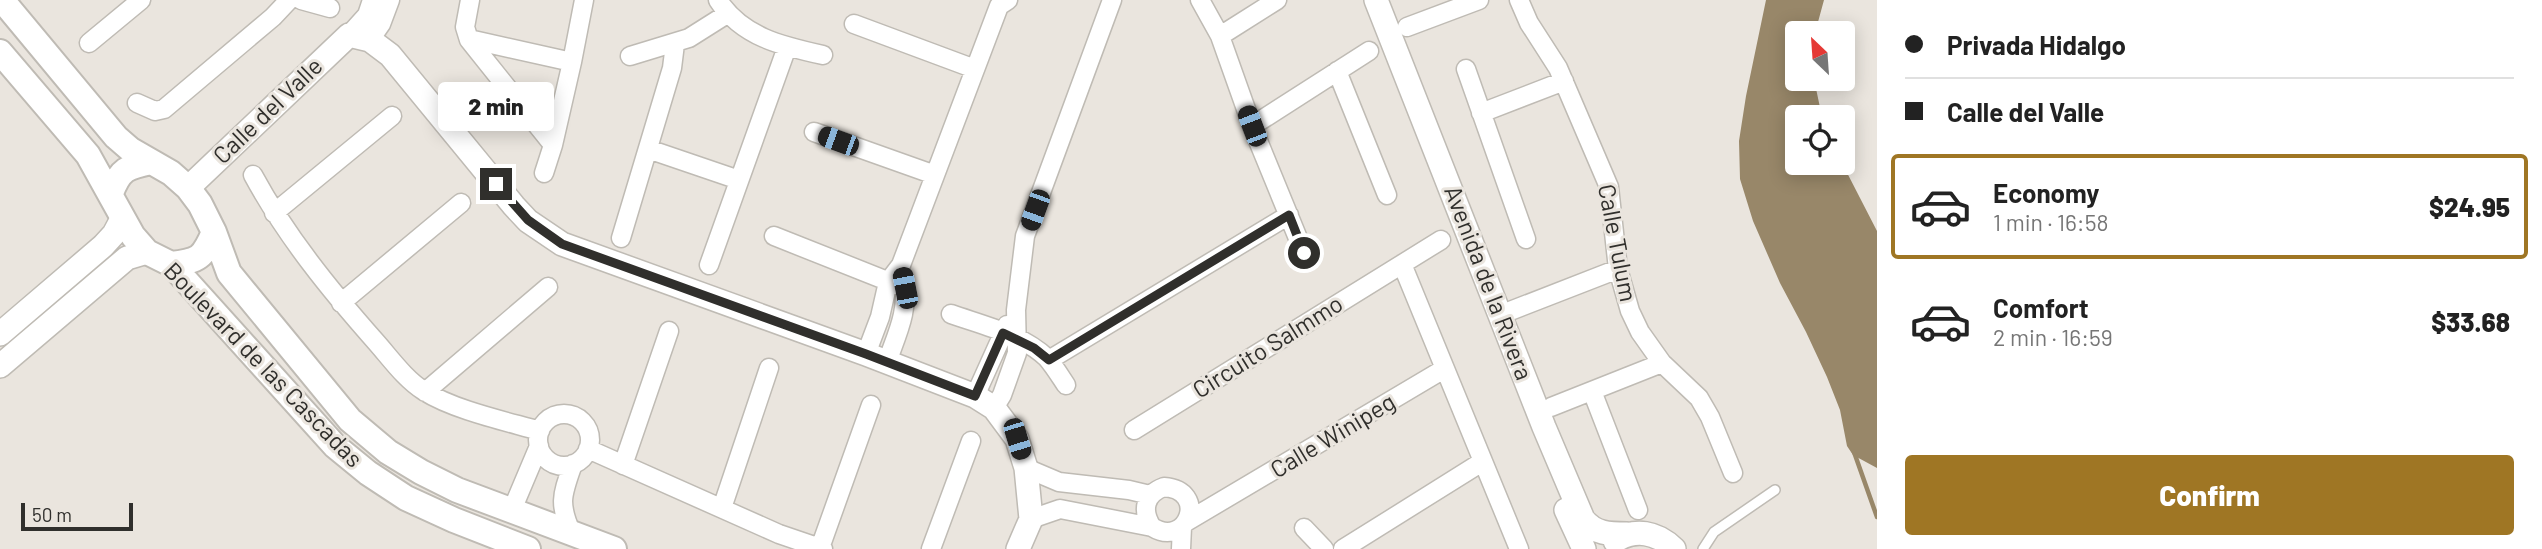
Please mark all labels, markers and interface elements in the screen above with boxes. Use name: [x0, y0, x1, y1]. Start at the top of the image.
north arrow: [1785, 21, 1855, 91]
map controls: [1785, 21, 1855, 175]
text: Privada Hidalgo: [1947, 29, 2126, 60]
street label: Calle del Valle: [206, 51, 328, 169]
callout: 2 min: [438, 82, 554, 132]
text: 2 min: [468, 92, 524, 120]
text: Calle del Valle: [1947, 96, 2104, 127]
car: [1235, 103, 1270, 149]
button: locate: [1785, 105, 1855, 175]
car: [815, 124, 862, 158]
route end: [480, 168, 512, 200]
icon: car: [1909, 175, 1972, 238]
text: Economy: [1993, 177, 2099, 208]
street label: Avenida de la Rivera: [1439, 181, 1540, 384]
street label: Calle Tulum: [1593, 182, 1644, 304]
car: [1018, 187, 1053, 233]
text: $24.95: [2429, 191, 2510, 222]
text: 1 min · 16:58: [1993, 208, 2108, 236]
route start: [1288, 237, 1320, 269]
street label: Boulevard de las Cascadas: [159, 255, 370, 472]
car: [891, 265, 920, 311]
street label: Circuito Salmmo: [1187, 288, 1348, 403]
icon: car: [1909, 290, 1972, 353]
text: Comfort: [1993, 292, 2089, 323]
text: $33.68: [2431, 306, 2510, 337]
text: 2 min · 16:59: [1993, 323, 2113, 351]
street label: Calle Winipeg: [1265, 386, 1400, 483]
car: [1001, 416, 1034, 462]
button: Confirm: [1905, 455, 2514, 535]
scale bar: [21, 500, 133, 532]
text: 50 m: [32, 503, 72, 526]

